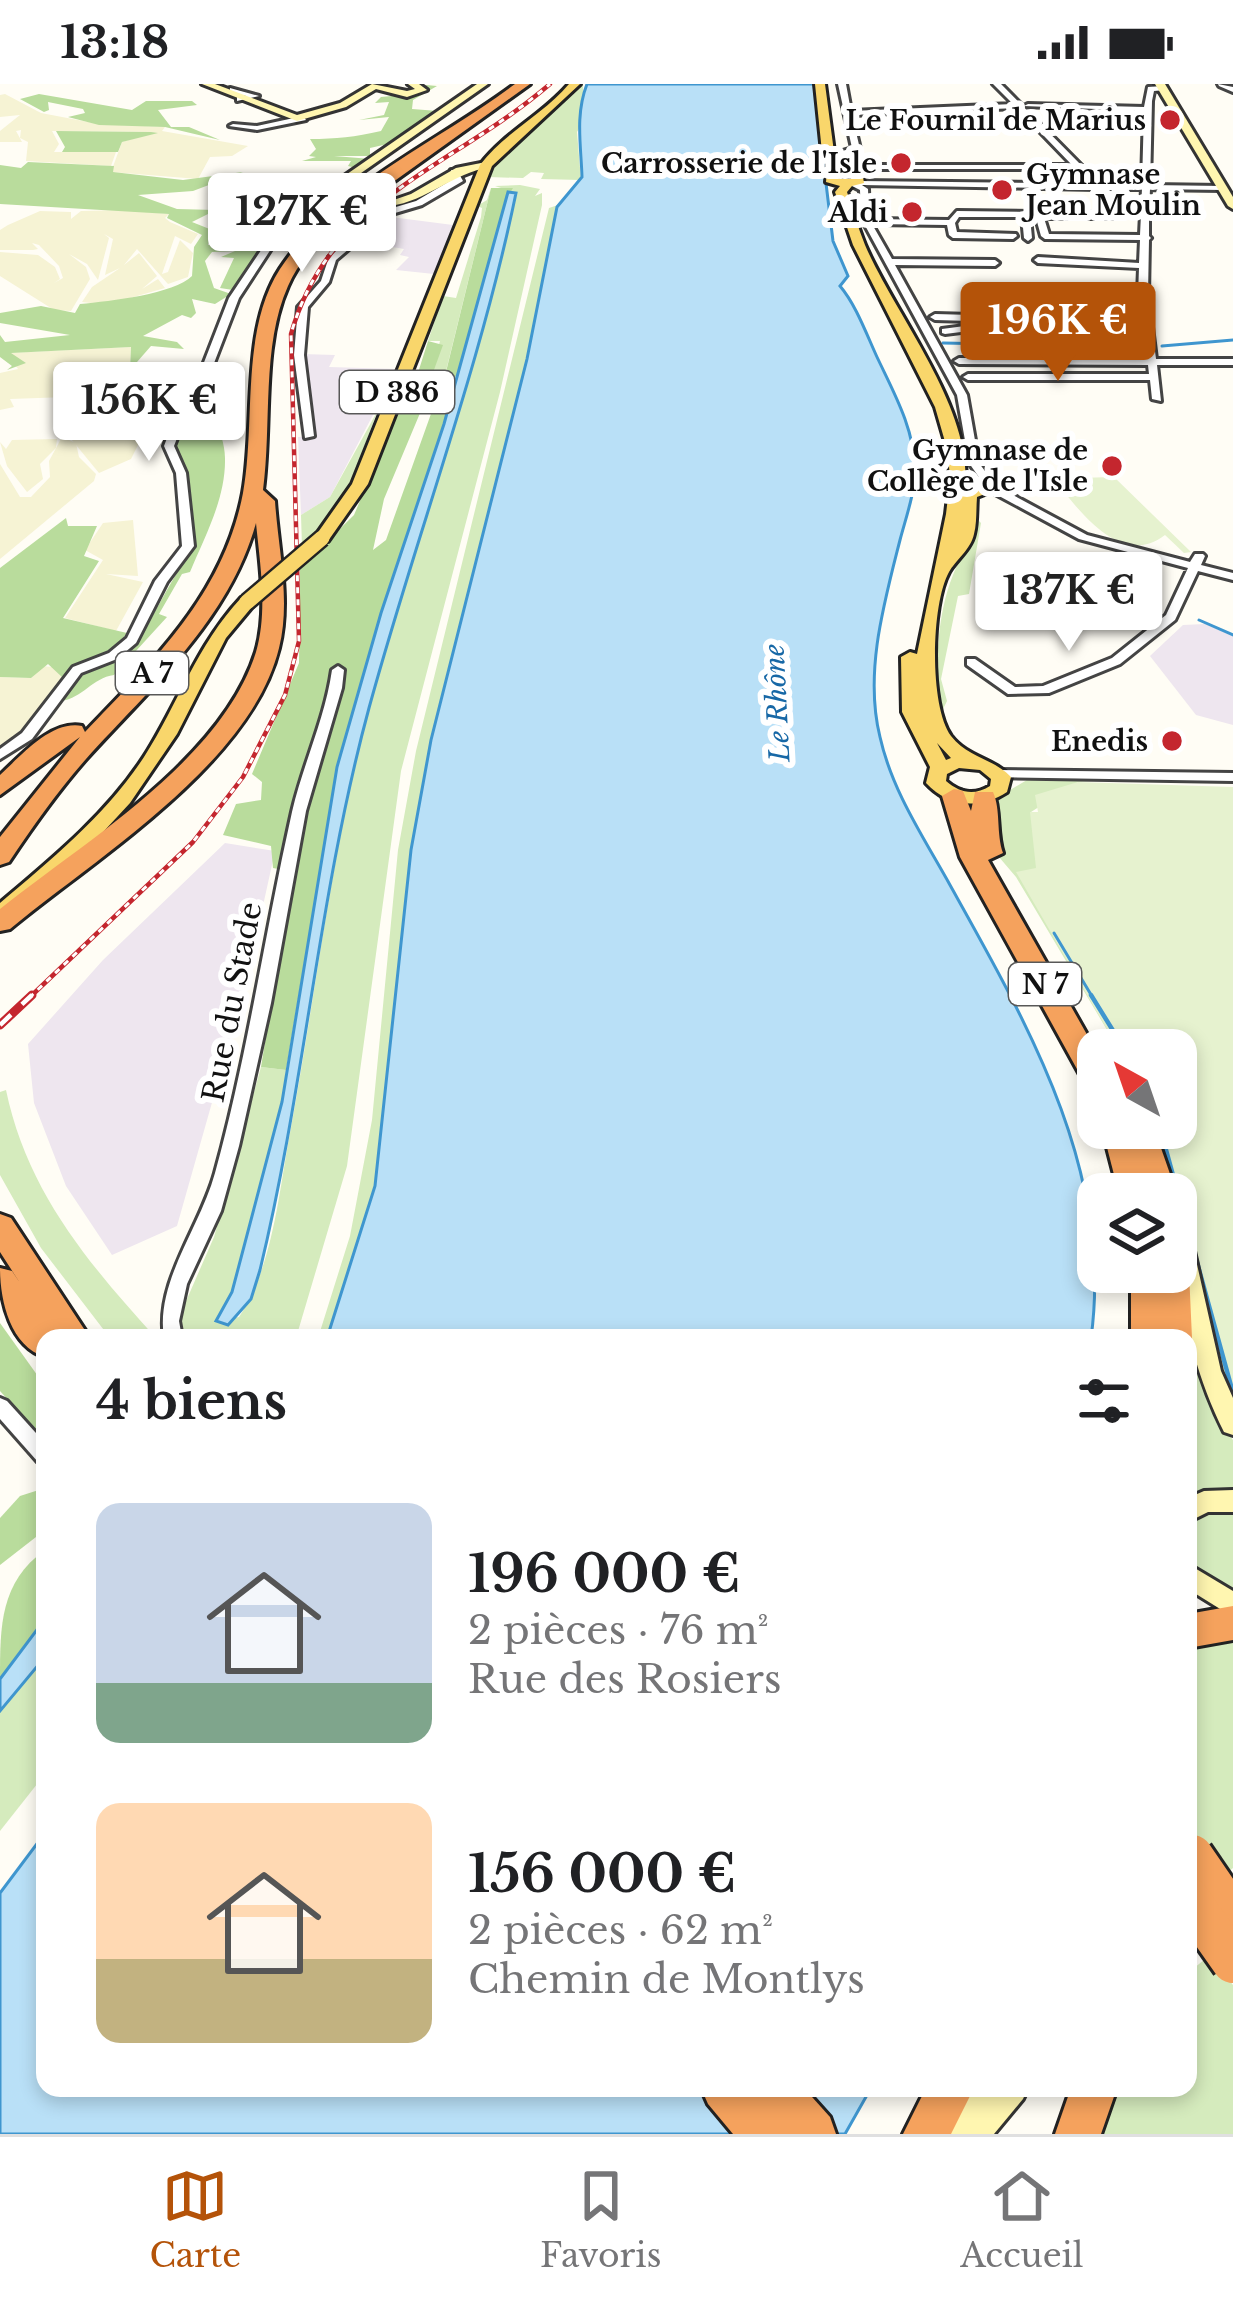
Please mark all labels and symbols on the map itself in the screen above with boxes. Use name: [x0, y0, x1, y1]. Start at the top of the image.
place label: Le Fournil de Marius: [845, 104, 1146, 137]
marker: Le Fournil de Marius: [1157, 107, 1183, 133]
place label: Carrosserie de l'Isle: [601, 147, 877, 180]
marker: Carrosserie de l'Isle: [888, 150, 914, 176]
place label: Gymnase Jean Moulin: [1021, 158, 1201, 222]
pin: 127K €: [204, 173, 400, 275]
marker: Gymnase Jean Moulin: [989, 177, 1015, 203]
place label: Aldi: [827, 196, 888, 229]
marker: Aldi: [899, 199, 925, 225]
pin: 196K €: [960, 282, 1156, 384]
pin: 156K €: [51, 362, 247, 464]
road number: D 386: [340, 371, 454, 413]
place label: Gymnase de Collège de l'Isle: [867, 434, 1088, 498]
marker: Gymnase de Collège de l'Isle: [1099, 453, 1125, 479]
pin: 137K €: [971, 552, 1167, 654]
water label: Le Rhône: [757, 643, 797, 764]
road number: A 7: [116, 652, 188, 694]
place label: Enedis: [1051, 725, 1148, 758]
marker: Enedis: [1159, 728, 1185, 754]
street label: Rue du Stade: [194, 899, 270, 1105]
road number: N 7: [1009, 963, 1081, 1005]
north arrow: [1077, 1029, 1197, 1149]

